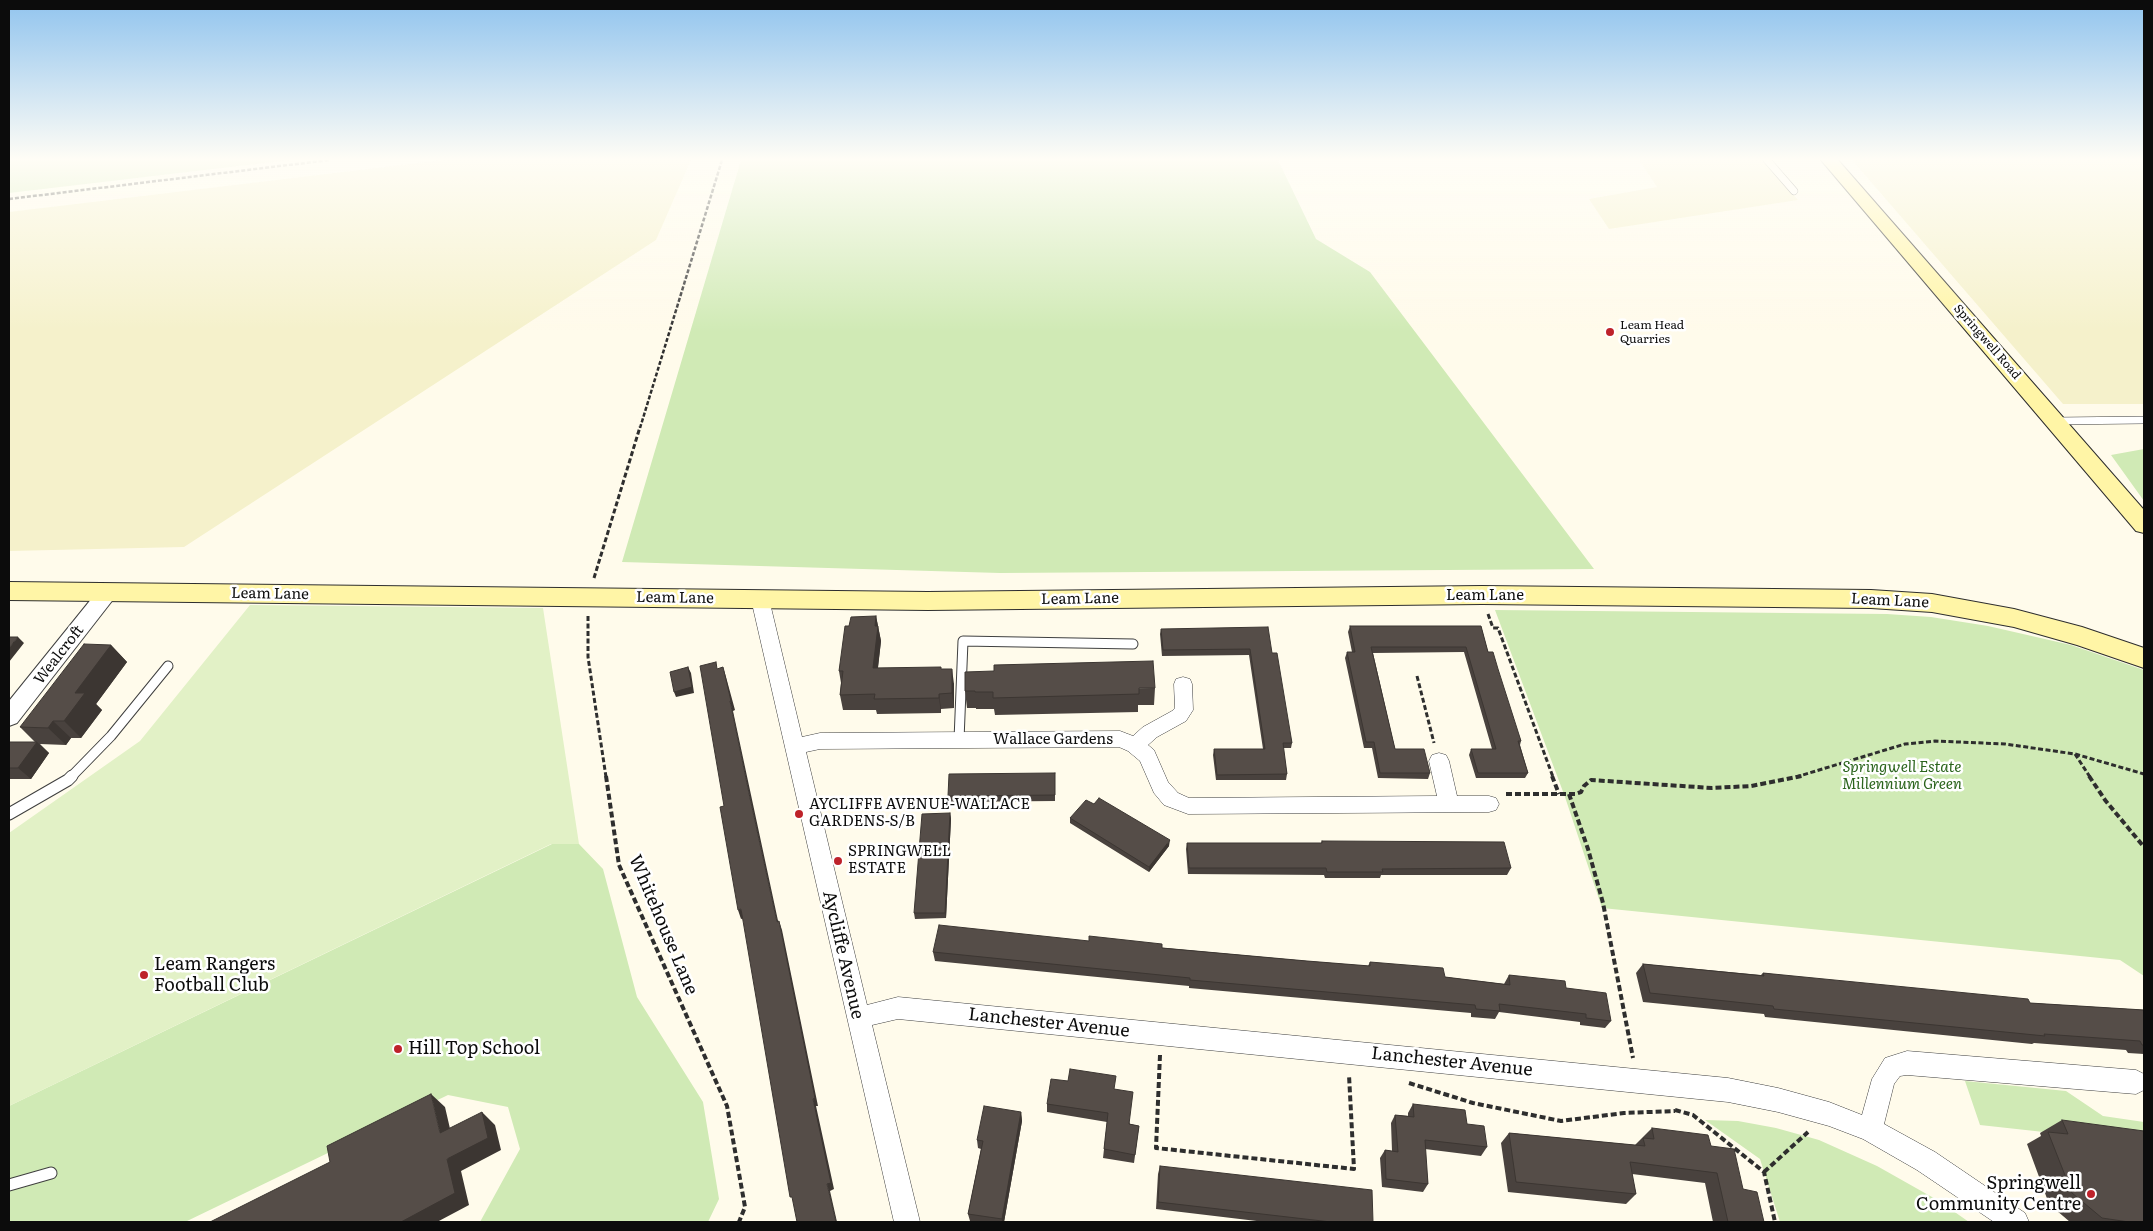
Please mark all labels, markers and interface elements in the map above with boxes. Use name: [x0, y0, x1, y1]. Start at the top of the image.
street label: Springwell Road: [1951, 302, 2023, 382]
place label: Leam Head Quarries: [1620, 318, 1684, 346]
marker: Leam Head Quarries: [1604, 326, 1616, 338]
street label: Leam Lane: [231, 584, 309, 604]
street label: Leam Lane: [1446, 587, 1524, 605]
street label: Leam Lane: [636, 588, 714, 608]
street label: Leam Lane: [1041, 589, 1119, 609]
street label: Leam Lane: [1851, 590, 1929, 612]
street label: Wealcroft: [30, 622, 88, 688]
street label: Wallace Gardens: [993, 731, 1113, 749]
park label: Springwell Estate Millennium Green: [1842, 759, 1962, 794]
place label: AYCLIFFE AVENUE-WALLACE GARDENS-S/B: [809, 796, 1030, 831]
marker: AYCLIFFE AVENUE-WALLACE GARDENS-S/B: [793, 808, 805, 820]
place label: SPRINGWELL ESTATE: [848, 843, 951, 878]
street label: Whitehouse Lane: [624, 852, 702, 998]
marker: SPRINGWELL ESTATE: [832, 855, 844, 867]
street label: Aycliffe Avenue: [818, 889, 868, 1021]
place label: Leam Rangers Football Club: [154, 954, 275, 996]
marker: Leam Rangers Football Club: [138, 969, 150, 981]
street label: Lanchester Avenue: [967, 1004, 1131, 1042]
place label: Hill Top School: [408, 1038, 540, 1060]
marker: Hill Top School: [392, 1043, 404, 1055]
street label: Lanchester Avenue: [1370, 1043, 1534, 1081]
place label: Springwell Community Centre: [1916, 1173, 2081, 1216]
marker: Springwell Community Centre: [2085, 1188, 2097, 1200]

